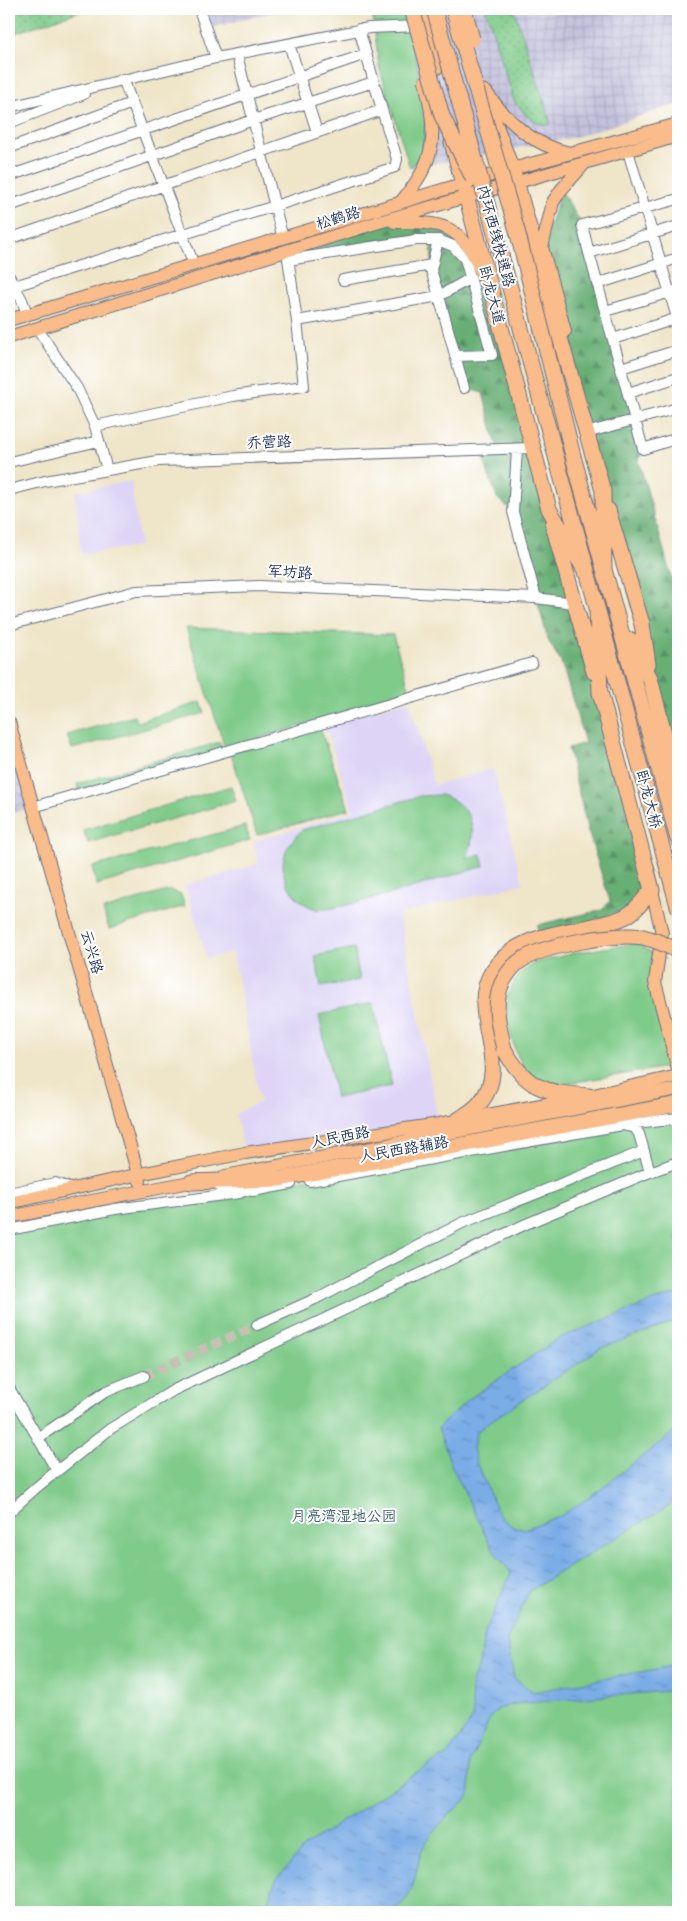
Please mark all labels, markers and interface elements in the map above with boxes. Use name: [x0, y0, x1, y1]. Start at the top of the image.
street label: 内环西线快速路: [472, 183, 517, 290]
street label: 松鹤路: [314, 204, 363, 235]
street label: 卧龙大道: [474, 264, 507, 327]
street label: 乔营路: [246, 433, 292, 454]
street label: 军坊路: [267, 564, 313, 584]
street label: 卧龙大桥: [631, 768, 664, 831]
street label: 云兴路: [75, 928, 105, 977]
street label: 人民西路: [309, 1124, 372, 1154]
street label: 人民西路辅路: [358, 1134, 450, 1168]
park label: 月亮湾湿地公园: [291, 1509, 397, 1527]

